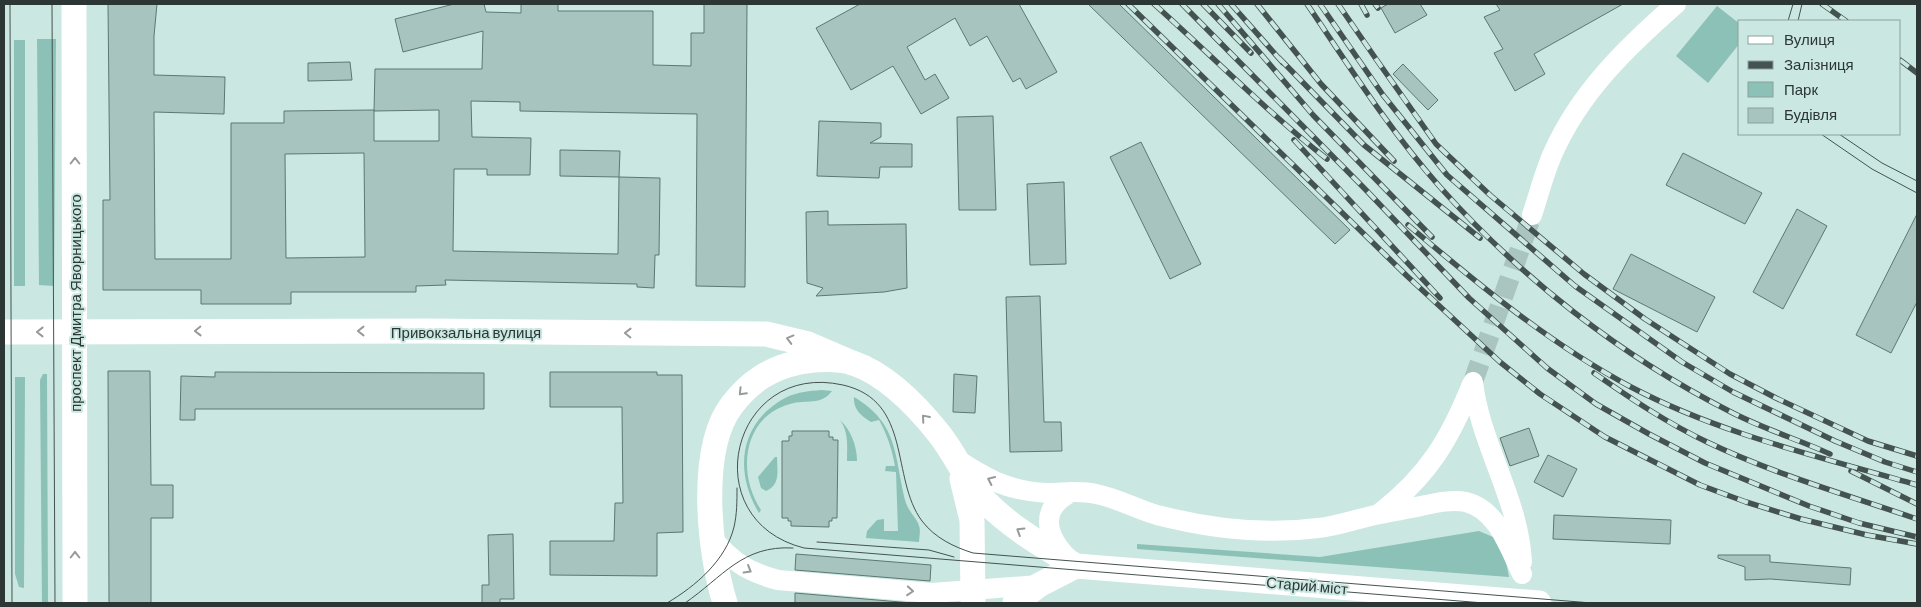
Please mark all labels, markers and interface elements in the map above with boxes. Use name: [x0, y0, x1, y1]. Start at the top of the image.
legend: [1738, 20, 1901, 135]
text: Вулиця: [1784, 30, 1835, 48]
text: Залізниця: [1784, 55, 1854, 73]
text: Парк: [1784, 80, 1818, 98]
text: Будівля: [1784, 105, 1837, 123]
one-way arrow: [70, 157, 80, 164]
street label: проспект Дмитра Яворницького: [66, 194, 84, 412]
street label: Привокзальна вулиця: [391, 323, 541, 341]
one-way arrow: [194, 326, 202, 336]
one-way arrow: [356, 326, 364, 336]
one-way arrow: [35, 327, 43, 337]
one-way arrow: [624, 328, 632, 338]
one-way arrow: [786, 334, 795, 345]
one-way arrow: [739, 387, 748, 396]
one-way arrow: [922, 415, 931, 424]
one-way arrow: [987, 476, 996, 486]
one-way arrow: [1017, 528, 1026, 537]
one-way arrow: [70, 550, 80, 558]
one-way arrow: [742, 563, 751, 573]
street label: Старий міст: [1265, 572, 1349, 598]
one-way arrow: [906, 585, 914, 596]

